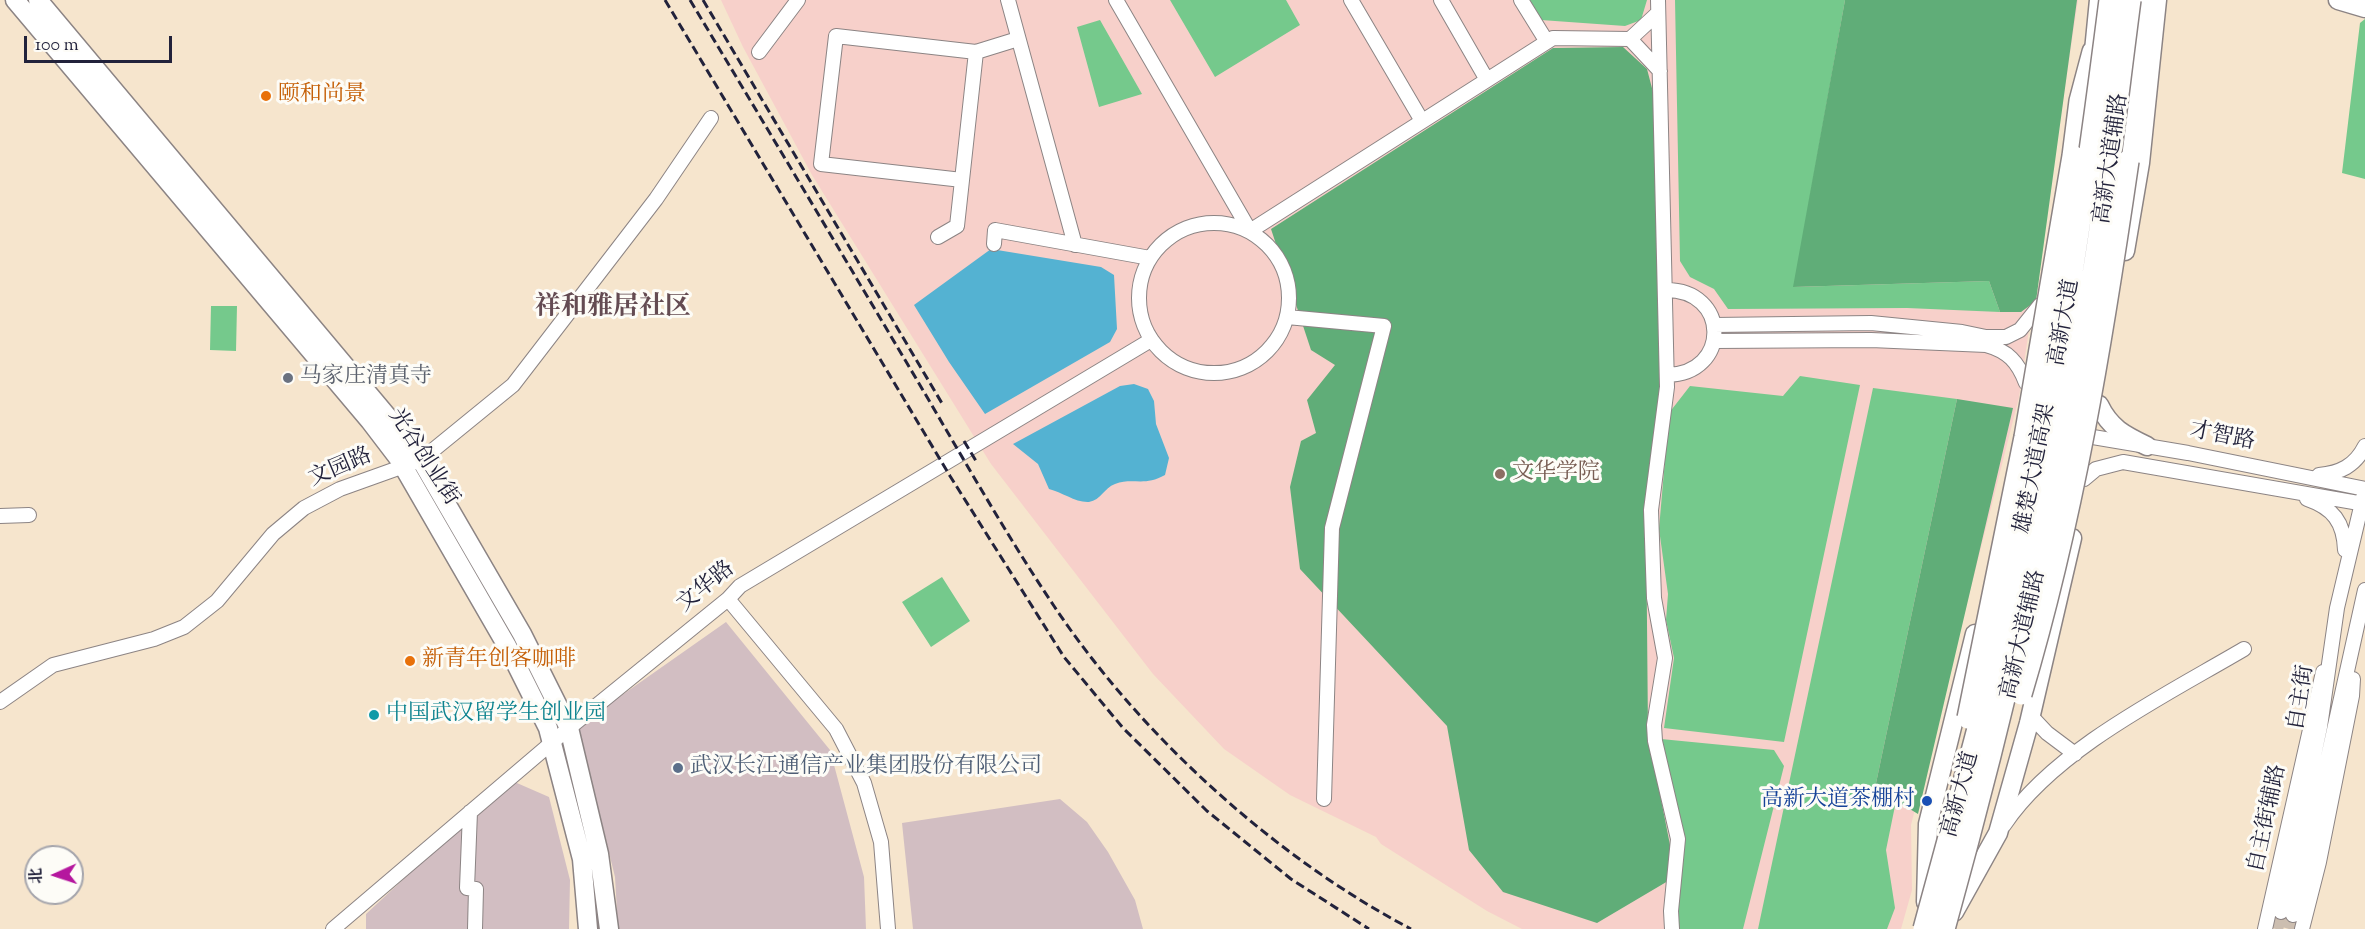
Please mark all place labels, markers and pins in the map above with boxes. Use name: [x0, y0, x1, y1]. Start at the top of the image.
place label: 颐和尚景: [278, 83, 366, 109]
marker: 颐和尚景: [259, 89, 273, 103]
place label: 马家庄清真寺: [300, 365, 432, 391]
marker: 马家庄清真寺: [281, 371, 295, 385]
place label: 文华学院: [1512, 461, 1600, 487]
marker: 文华学院: [1493, 467, 1507, 481]
place label: 新青年创客咖啡: [422, 648, 576, 674]
marker: 新青年创客咖啡: [403, 654, 417, 668]
place label: 中国武汉留学生创业园: [386, 702, 606, 728]
marker: 中国武汉留学生创业园: [367, 708, 381, 722]
place label: 武汉长江通信产业集团股份有限公司: [690, 755, 1042, 781]
marker: 武汉长江通信产业集团股份有限公司: [671, 761, 685, 775]
place label: 高新大道茶棚村: [1761, 788, 1915, 814]
marker: 高新大道茶棚村: [1920, 794, 1934, 808]

